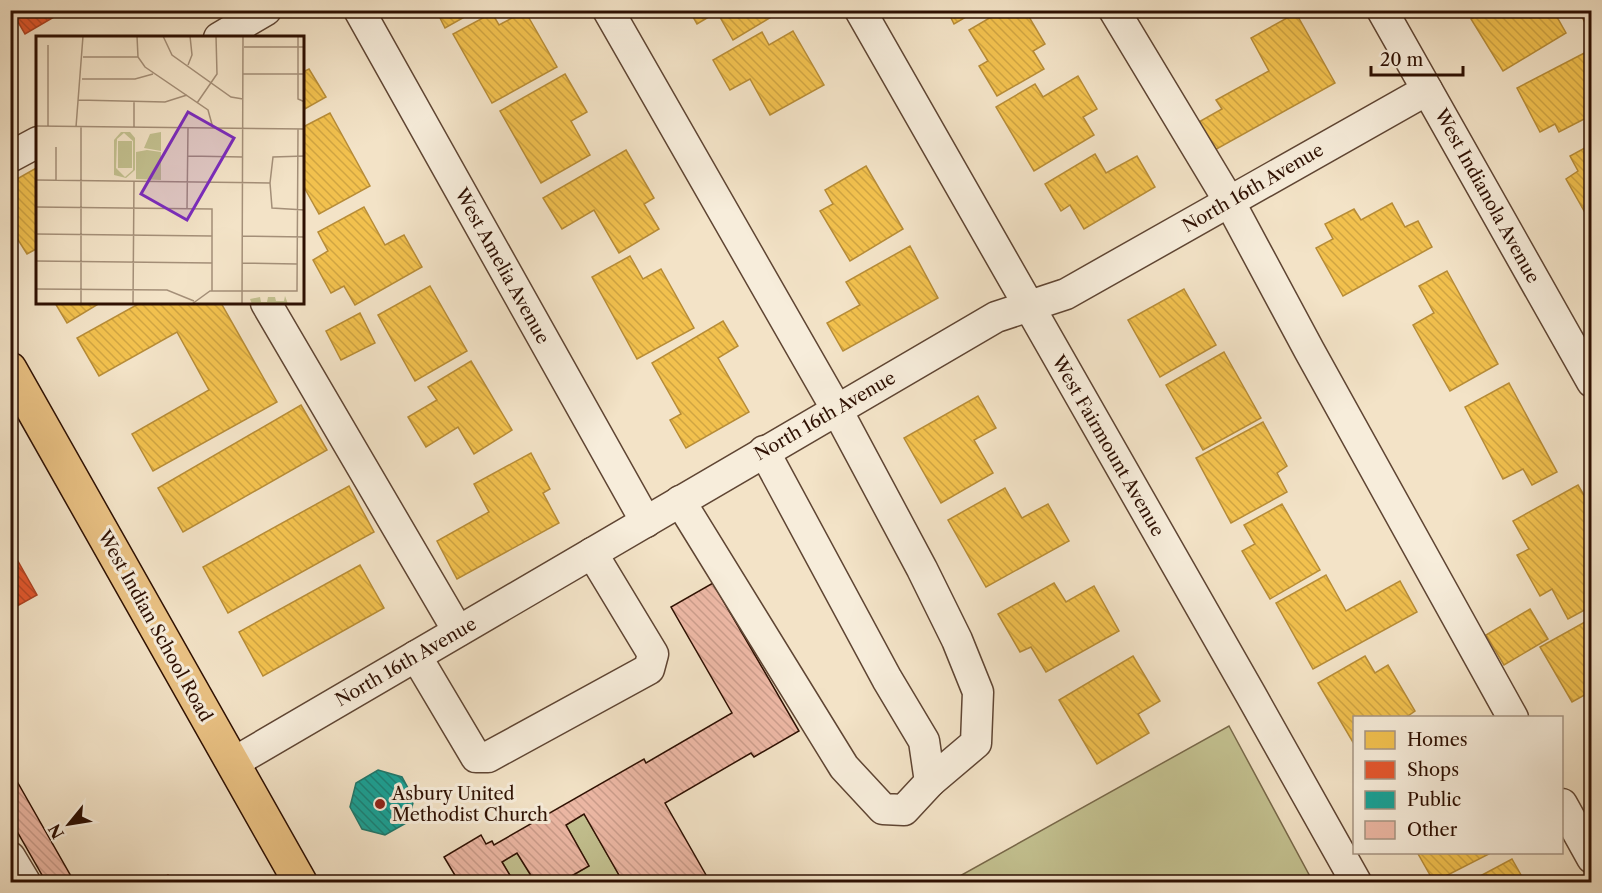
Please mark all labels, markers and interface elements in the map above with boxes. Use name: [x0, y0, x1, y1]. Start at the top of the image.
inset map: [36, 36, 304, 304]
scale bar: [1371, 39, 1462, 77]
text: 20 m: [1380, 49, 1424, 71]
street label: West Indianola Avenue: [1429, 104, 1544, 287]
street label: North 16th Avenue: [1179, 139, 1327, 237]
street label: West Amelia Avenue: [450, 183, 554, 348]
street label: West Fairmount Avenue: [1047, 351, 1169, 540]
street label: North 16th Avenue: [751, 367, 899, 465]
street label: West Indian School Road: [93, 526, 217, 726]
street label: North 16th Avenue: [332, 613, 480, 711]
legend: [1353, 716, 1563, 854]
text: Homes: [1407, 729, 1468, 751]
text: Shops: [1407, 759, 1459, 781]
place label: Asbury United Methodist Church: [391, 783, 548, 826]
text: Public: [1407, 789, 1461, 811]
north arrow: [39, 794, 99, 854]
marker: Asbury United Methodist Church: [373, 797, 387, 811]
text: Other: [1407, 819, 1458, 841]
text: N: [44, 820, 68, 843]

